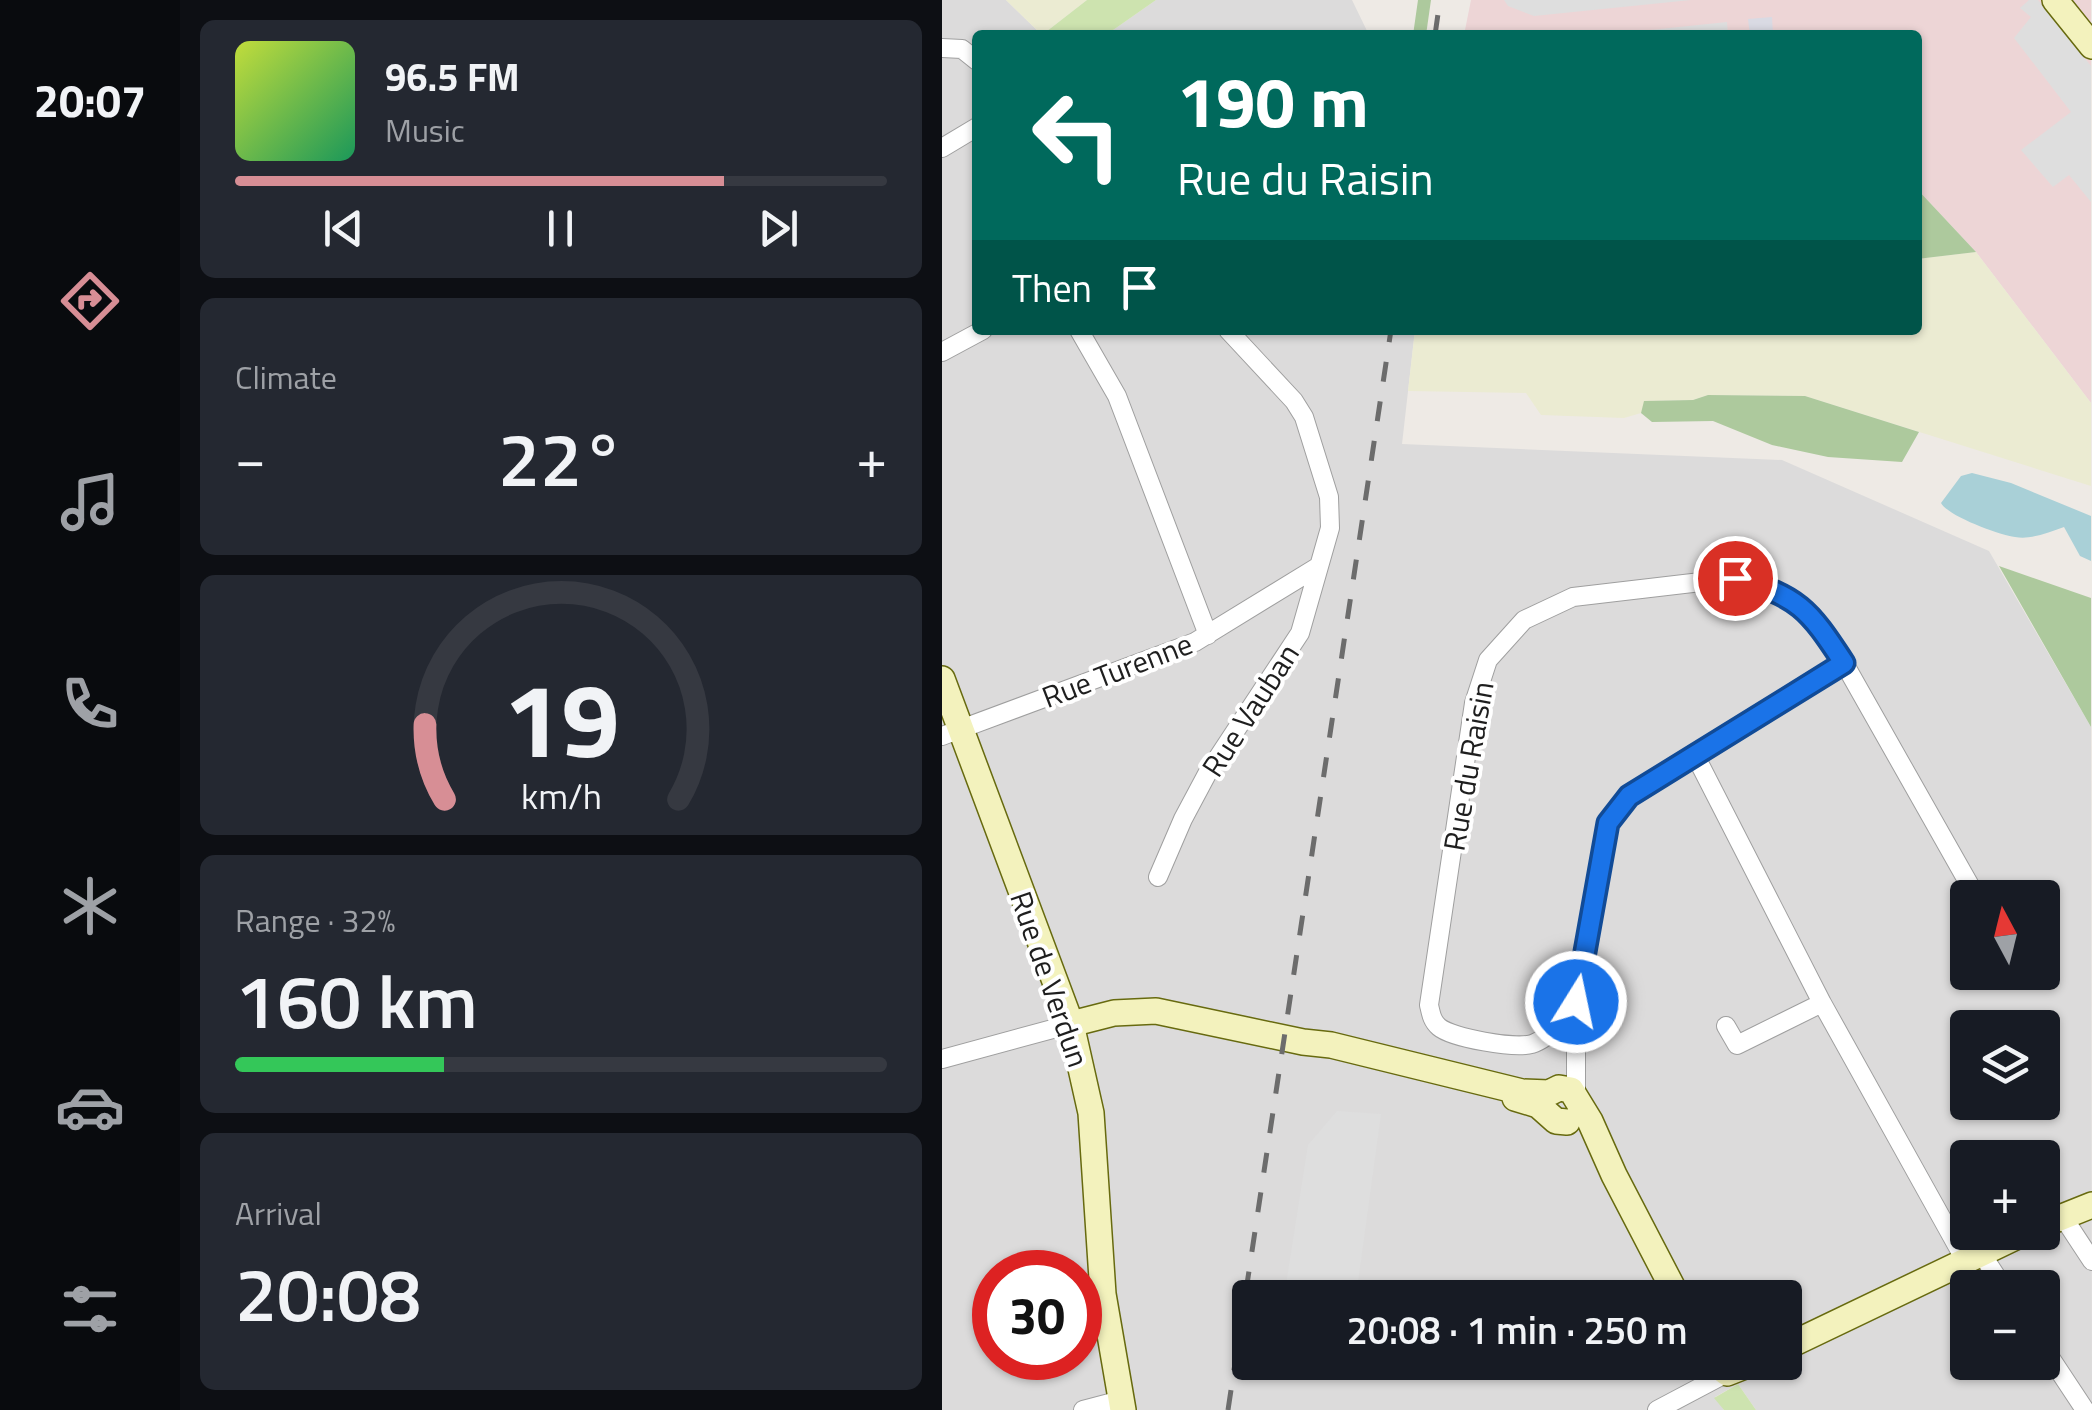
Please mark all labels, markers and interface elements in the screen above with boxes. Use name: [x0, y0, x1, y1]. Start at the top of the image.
text: 96.5 FM: [385, 48, 520, 106]
text: 190 m: [1177, 48, 1369, 154]
text: 20:07: [34, 66, 146, 134]
icon: left: [1012, 70, 1142, 200]
text: Music: [385, 106, 465, 154]
text: Rue du Raisin: [1177, 144, 1434, 212]
icon: previous: [316, 201, 371, 256]
icon: pause: [533, 201, 588, 256]
icon: next: [751, 201, 806, 256]
text: Then: [1012, 259, 1092, 317]
icon: arrive: [1112, 260, 1167, 315]
icon: directions: [55, 266, 125, 336]
text: Climate: [235, 353, 337, 401]
text: 22°: [498, 401, 624, 515]
text: −: [235, 416, 266, 499]
text: +: [856, 416, 887, 499]
icon: music: [55, 467, 125, 537]
pin: [1693, 536, 1778, 621]
icon: arrive: [1708, 551, 1763, 606]
street label: Rue Turenne: [1035, 620, 1199, 720]
street label: Rue Vauban: [1190, 634, 1310, 786]
text: 19: [503, 639, 619, 797]
icon: phone: [55, 669, 125, 739]
street label: Rue du Raisin: [1430, 678, 1506, 854]
text: km/h: [521, 768, 601, 823]
icon: climate: [55, 871, 125, 941]
north arrow: [1950, 880, 2060, 990]
map controls: [1950, 880, 2060, 1380]
street label: Rue de Verdun: [998, 885, 1102, 1073]
text: Range · 32%: [235, 896, 395, 944]
text: 160 km: [235, 943, 478, 1057]
position arrow: [1524, 950, 1628, 1054]
button: layers: [1950, 1010, 2060, 1120]
icon: car: [55, 1072, 125, 1142]
button: +: [1950, 1140, 2060, 1250]
text: Arrival: [235, 1189, 322, 1237]
text: 20:08: [235, 1236, 421, 1350]
speed limit sign: 30: [972, 1250, 1102, 1380]
button: −: [1950, 1270, 2060, 1380]
icon: filters: [55, 1274, 125, 1344]
text: 20:08 · 1 min · 250 m: [1346, 1301, 1688, 1359]

